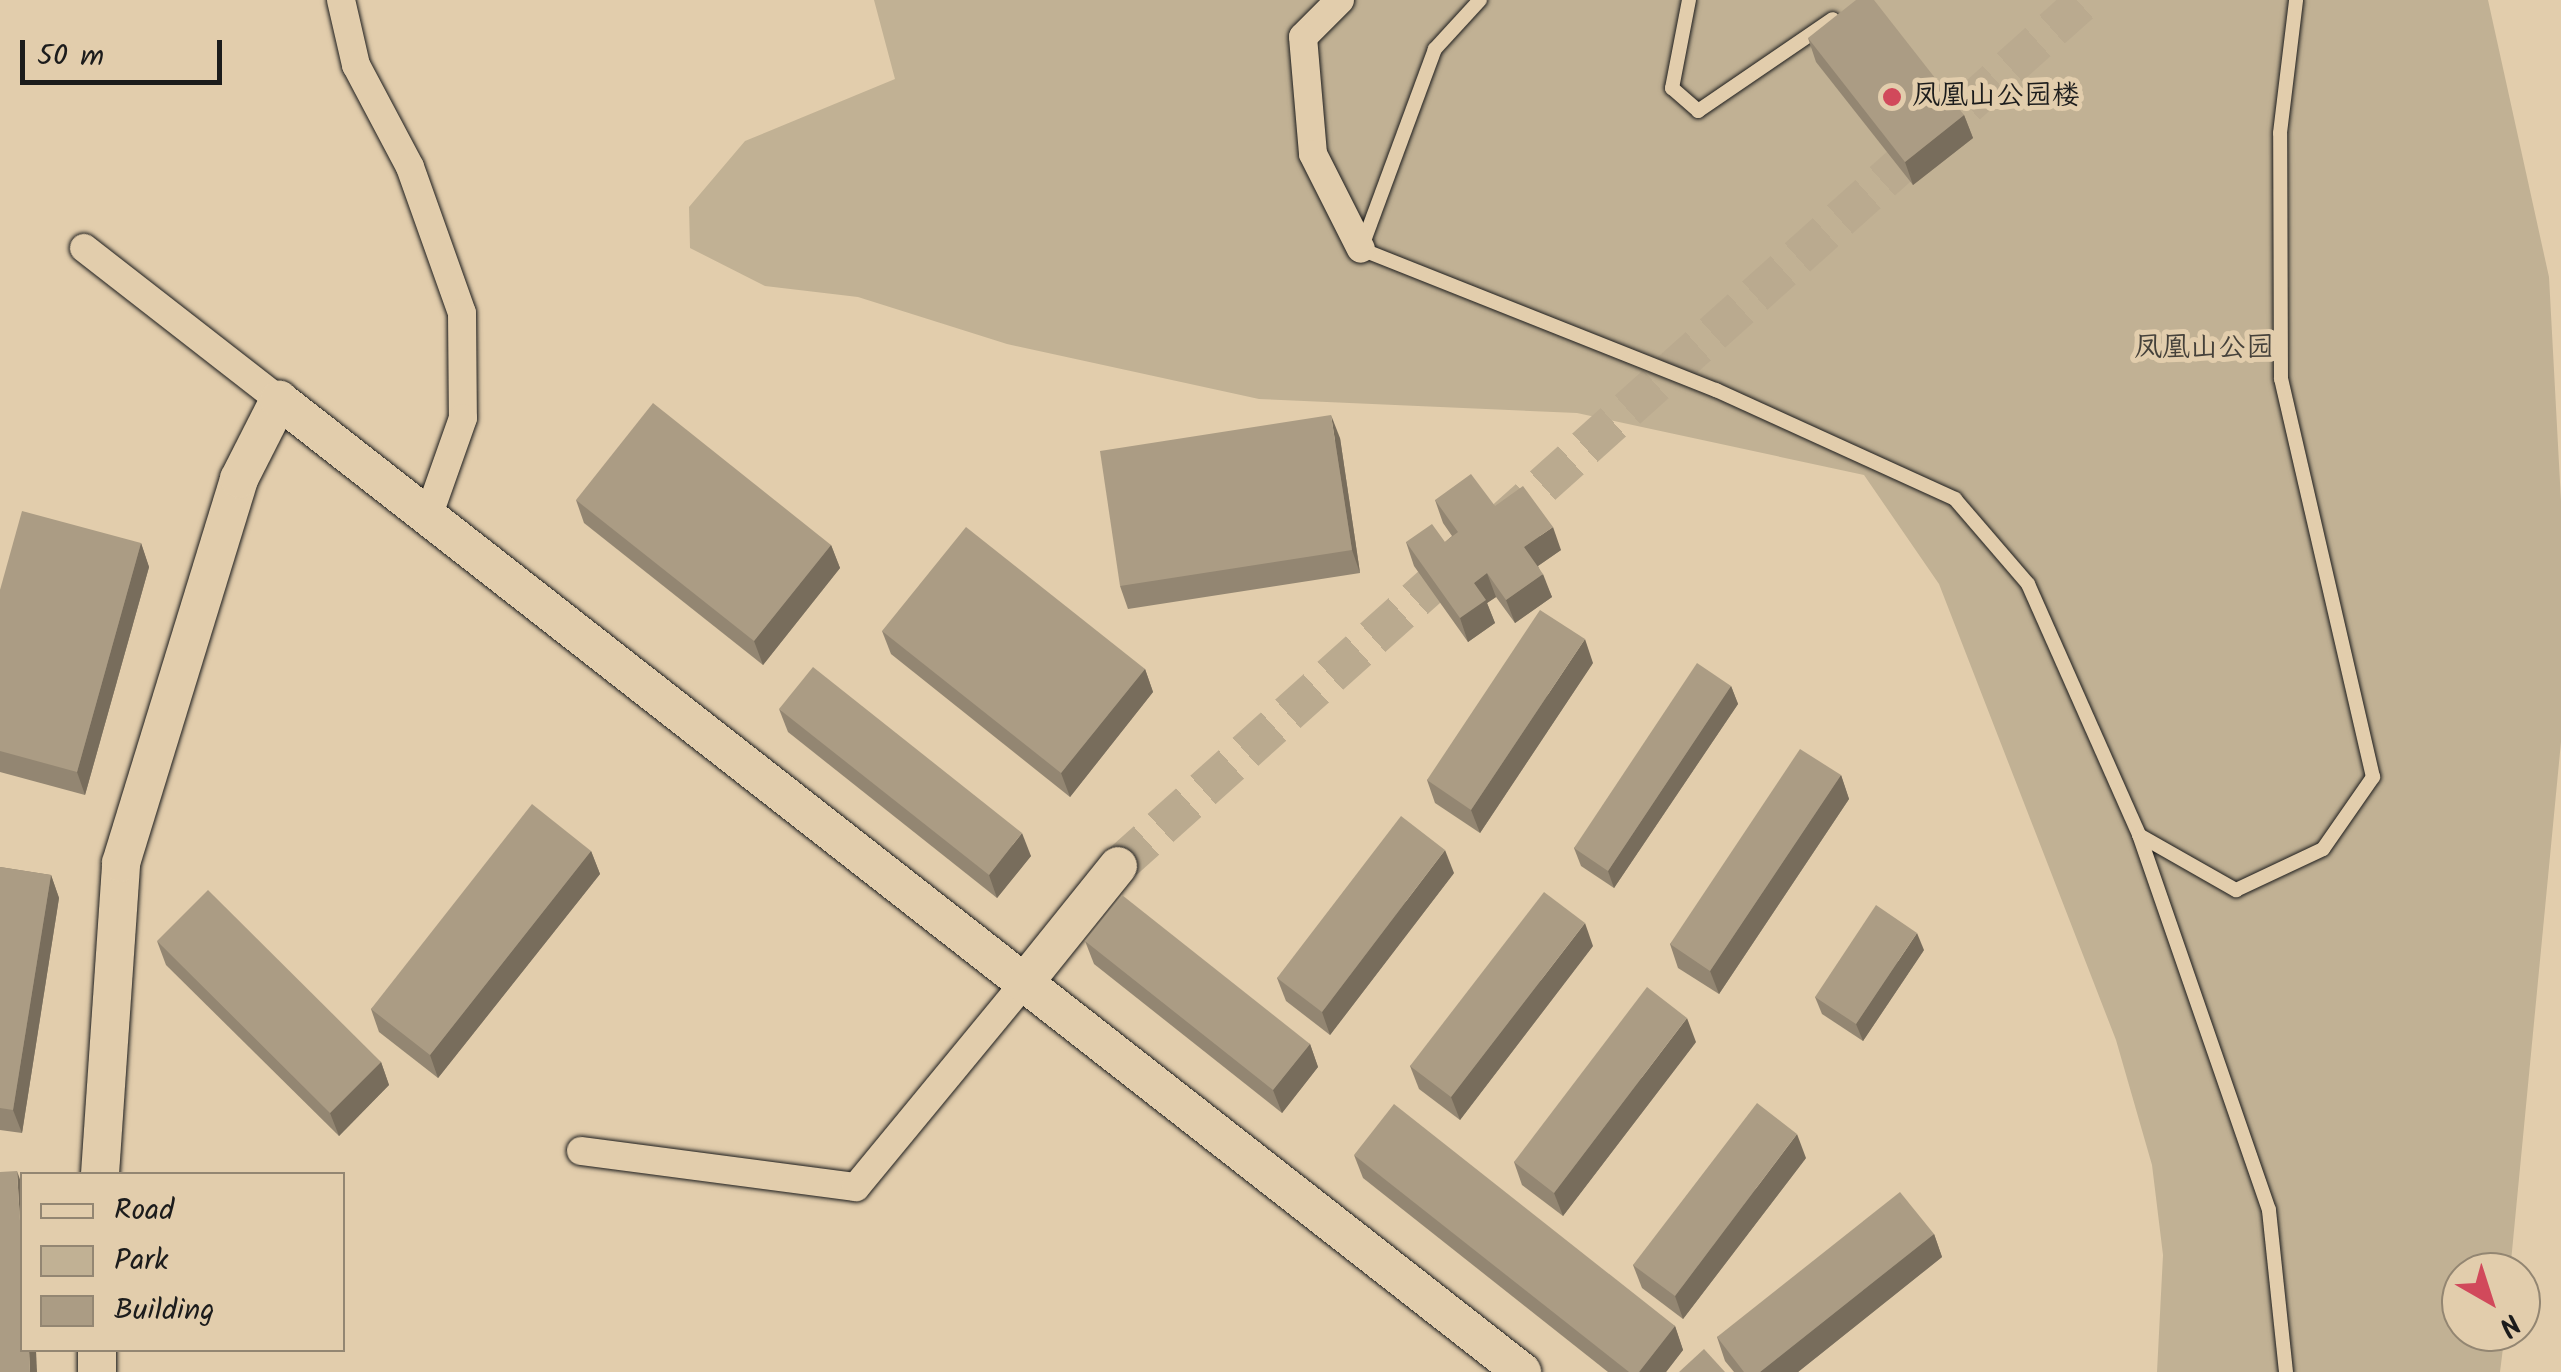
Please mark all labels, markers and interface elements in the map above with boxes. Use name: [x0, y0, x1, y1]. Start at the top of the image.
scale bar: [25, 20, 228, 82]
text: 50 m: [37, 33, 104, 81]
place label: 凤凰山公园楼: [1912, 80, 2080, 114]
marker: 凤凰山公园楼: [1881, 86, 1903, 108]
park label: 凤凰山公园: [2134, 332, 2274, 366]
legend: [20, 1172, 345, 1352]
text: Road: [114, 1187, 174, 1235]
text: Park: [114, 1237, 168, 1285]
north arrow: [2441, 1252, 2541, 1352]
text: Building: [114, 1287, 214, 1335]
text: N: [2488, 1301, 2530, 1347]

